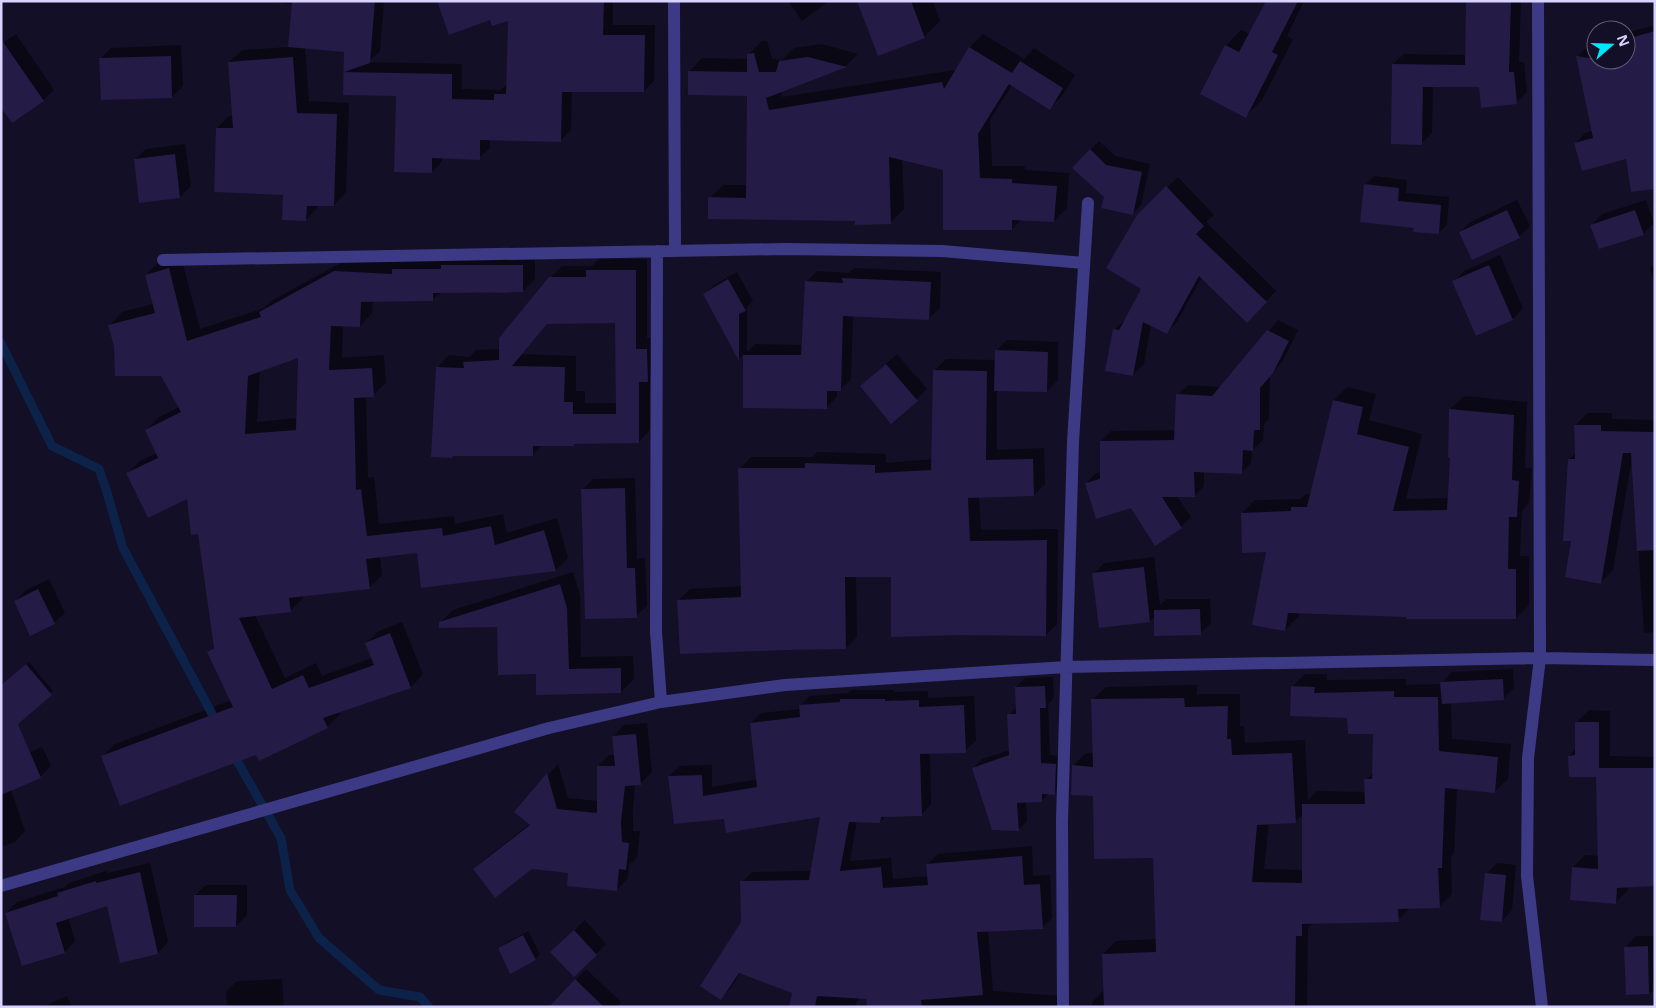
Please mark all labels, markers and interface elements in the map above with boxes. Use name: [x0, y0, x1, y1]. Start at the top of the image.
north arrow: [1586, 20, 1636, 70]
text: N: [1613, 32, 1635, 49]

